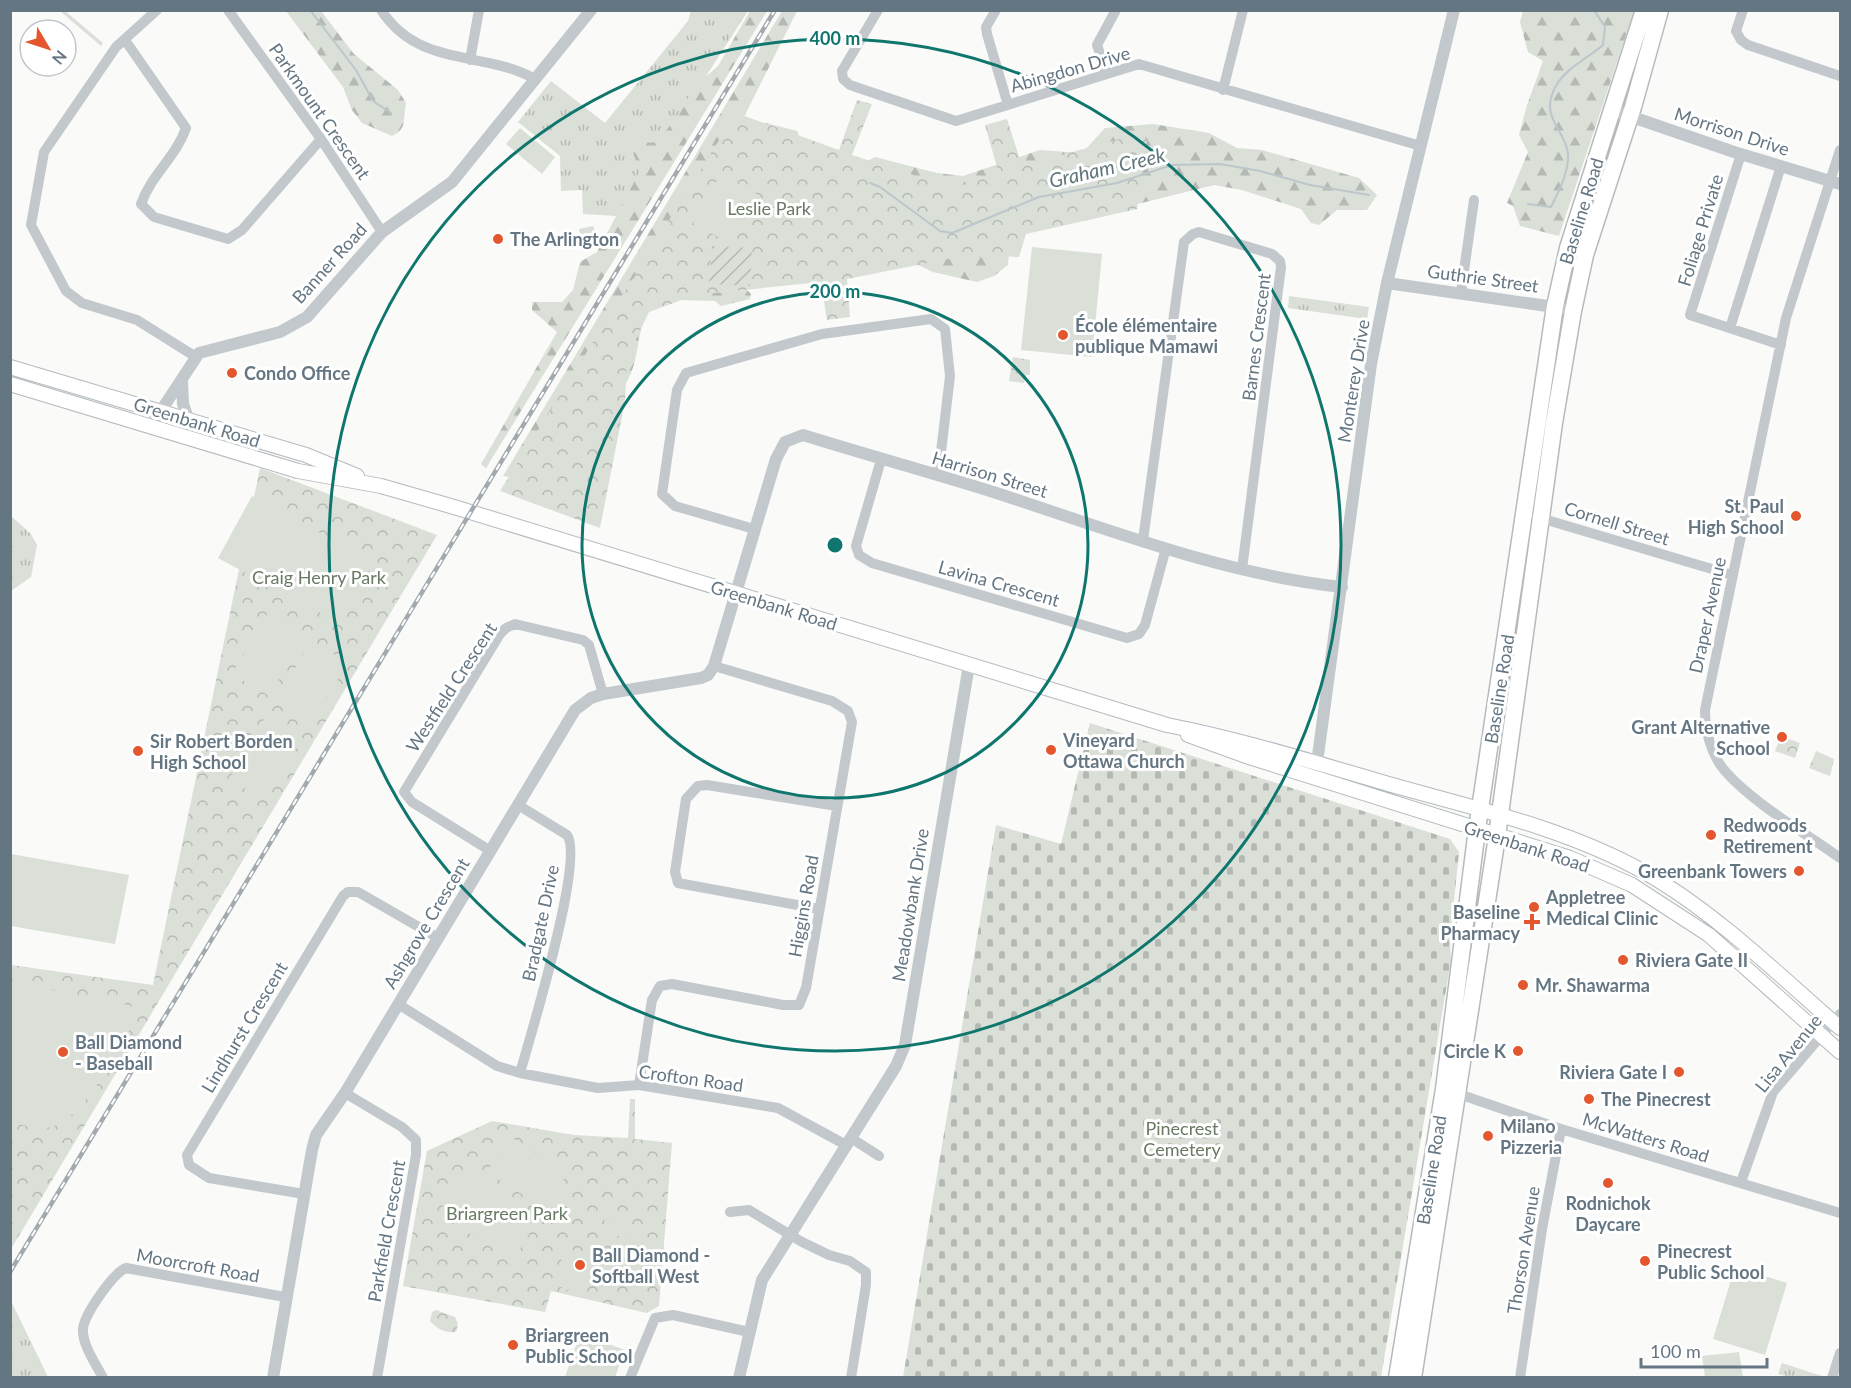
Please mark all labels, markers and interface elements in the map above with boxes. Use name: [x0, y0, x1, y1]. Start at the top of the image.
north arrow: [18, 18, 78, 78]
text: 400 m: [810, 27, 860, 49]
street label: Parkmount Crescent: [265, 39, 375, 184]
street label: Abingdon Drive: [1008, 41, 1132, 97]
text: N: [49, 47, 71, 69]
street label: Morrison Drive: [1672, 102, 1792, 160]
water label: Graham Creek: [1047, 142, 1168, 192]
street label: Baseline Road: [1554, 155, 1608, 267]
street label: Foliage Private: [1673, 171, 1727, 289]
park label: Leslie Park: [727, 197, 812, 219]
street label: Banner Road: [287, 218, 371, 308]
place label: The Arlington: [510, 228, 619, 250]
marker: The Arlington: [491, 232, 505, 246]
street label: Guthrie Street: [1426, 259, 1540, 297]
street label: Barnes Crescent: [1237, 271, 1275, 402]
text: 200 m: [810, 280, 860, 302]
place label: École élémentaire publique Mamawi: [1075, 314, 1218, 357]
street label: Monterey Drive: [1332, 318, 1374, 444]
marker: École élémentaire publique Mamawi: [1056, 328, 1070, 342]
place label: Condo Office: [244, 362, 351, 384]
marker: Condo Office: [225, 366, 239, 380]
street label: Greenbank Road: [131, 392, 263, 452]
street label: Harrison Street: [929, 446, 1051, 502]
place label: St. Paul High School: [1688, 495, 1784, 538]
street label: Cornell Street: [1562, 497, 1673, 550]
marker: St. Paul High School: [1789, 509, 1803, 523]
centre of rings: [825, 535, 845, 555]
street label: Lavina Crescent: [936, 555, 1063, 611]
street label: Draper Avenue: [1684, 555, 1730, 675]
park label: Craig Henry Park: [252, 566, 387, 588]
street label: Greenbank Road: [708, 575, 840, 635]
street label: Westfield Crescent: [401, 618, 501, 756]
street label: Baseline Road: [1480, 633, 1518, 745]
place label: Grant Alternative School: [1631, 716, 1770, 759]
place label: Vineyard Ottawa Church: [1062, 729, 1185, 772]
place label: Sir Robert Borden High School: [150, 730, 293, 773]
marker: Grant Alternative School: [1775, 730, 1789, 744]
marker: Vineyard Ottawa Church: [1044, 743, 1058, 757]
marker: Sir Robert Borden High School: [131, 744, 145, 758]
place label: Redwoods Retirement: [1723, 814, 1813, 857]
street label: Greenbank Road: [1461, 815, 1593, 877]
street label: Meadowbank Drive: [887, 827, 933, 983]
marker: Redwoods Retirement: [1704, 828, 1718, 842]
street label: Ashgrove Crescent: [378, 853, 474, 992]
street label: Higgins Road: [783, 853, 823, 959]
place label: Greenbank Towers: [1638, 860, 1787, 882]
street label: Bradgate Drive: [517, 863, 563, 983]
marker: Greenbank Towers: [1792, 864, 1806, 878]
place label: Appletree Medical Clinic: [1545, 886, 1658, 929]
marker: Appletree Medical Clinic: [1527, 900, 1541, 914]
place label: Baseline Pharmacy: [1441, 901, 1521, 944]
marker: Baseline Pharmacy: [1525, 915, 1539, 929]
place label: Riviera Gate II: [1635, 949, 1748, 971]
marker: Riviera Gate II: [1616, 953, 1630, 967]
street label: Lindhurst Crescent: [196, 957, 292, 1096]
place label: Mr. Shawarma: [1535, 974, 1650, 996]
marker: Mr. Shawarma: [1516, 978, 1530, 992]
street label: Lisa Avenue: [1750, 1010, 1826, 1096]
place label: Ball Diamond - Baseball: [75, 1031, 182, 1074]
place label: Circle K: [1444, 1040, 1507, 1062]
marker: Circle K: [1511, 1044, 1525, 1058]
marker: Ball Diamond - Baseball: [56, 1045, 70, 1059]
street label: Crofton Road: [637, 1060, 745, 1096]
place label: Riviera Gate I: [1559, 1061, 1667, 1083]
marker: Riviera Gate I: [1672, 1065, 1686, 1079]
place label: The Pinecrest: [1601, 1088, 1711, 1110]
marker: The Pinecrest: [1582, 1092, 1596, 1106]
street label: McWatters Road: [1580, 1107, 1712, 1167]
street label: Baseline Road: [1412, 1114, 1450, 1226]
place label: Milano Pizzeria: [1500, 1115, 1562, 1158]
park label: Pinecrest Cemetery: [1143, 1117, 1221, 1160]
marker: Milano Pizzeria: [1481, 1129, 1495, 1143]
street label: Parkfield Crescent: [363, 1158, 409, 1304]
marker: Rodnichok Daycare: [1601, 1176, 1615, 1190]
street label: Thorson Avenue: [1502, 1185, 1544, 1315]
place label: Rodnichok Daycare: [1565, 1192, 1651, 1235]
park label: Briargreen Park: [446, 1202, 569, 1224]
place label: Pinecrest Public School: [1657, 1240, 1764, 1283]
street label: Moorcroft Road: [135, 1243, 261, 1287]
place label: Ball Diamond - Softball West: [592, 1244, 710, 1287]
marker: Pinecrest Public School: [1638, 1254, 1652, 1268]
marker: Ball Diamond - Softball West: [573, 1258, 587, 1272]
place label: Briargreen Public School: [525, 1324, 632, 1367]
scale bar: [1641, 1331, 1767, 1369]
marker: Briargreen Public School: [506, 1338, 520, 1352]
text: 100 m: [1650, 1340, 1701, 1362]

